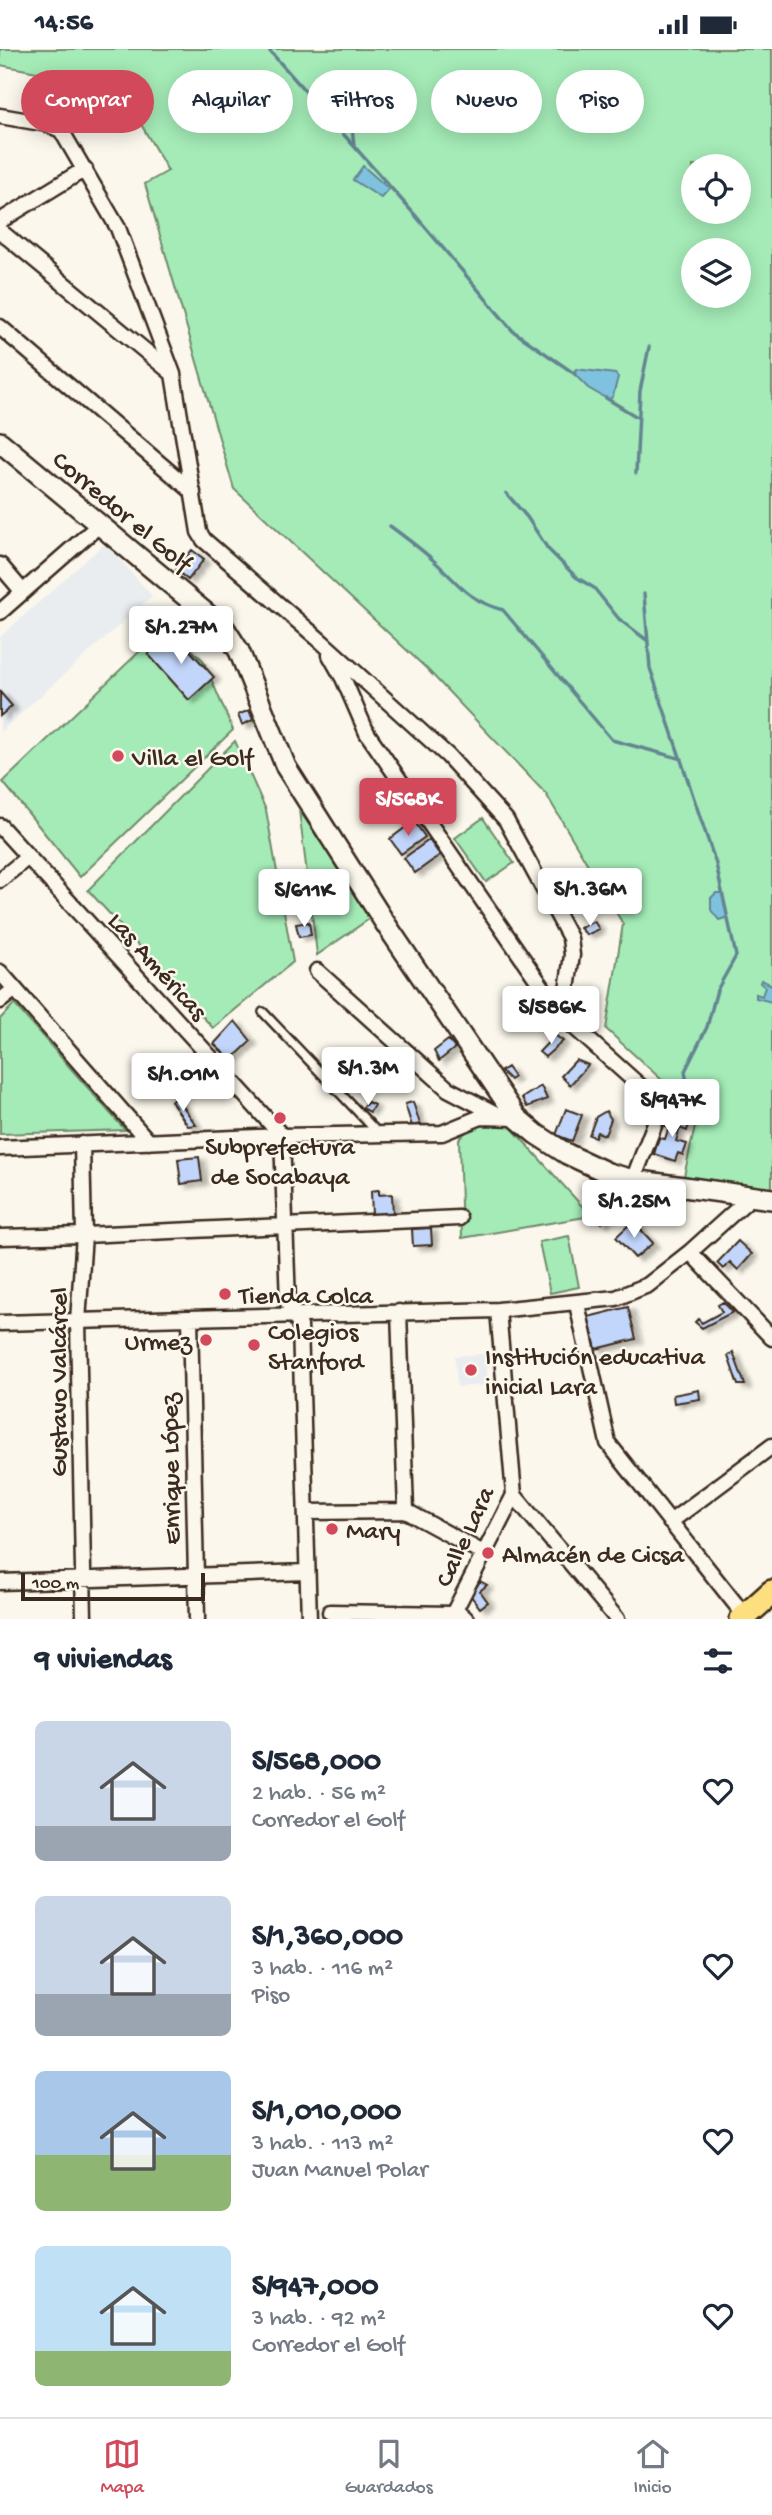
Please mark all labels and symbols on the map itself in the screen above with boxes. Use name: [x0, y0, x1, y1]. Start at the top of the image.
street label: Corredor el Golf: [44, 446, 198, 582]
pin: S/1.27M: [116, 607, 246, 666]
place label: Villa el Golf: [131, 745, 255, 776]
marker: Villa el Golf: [110, 748, 126, 764]
pin: S/568K: [351, 779, 465, 838]
pin: S/611K: [247, 869, 361, 929]
pin: S/1.36M: [525, 869, 655, 928]
street label: Las Américas: [99, 908, 213, 1029]
pin: S/586K: [494, 986, 608, 1046]
pin: S/1.3M: [311, 1047, 425, 1107]
pin: S/1.01M: [118, 1053, 248, 1113]
pin: S/947K: [615, 1079, 729, 1139]
marker: Subprefectura de Socabaya: [272, 1110, 288, 1126]
place label: Subprefectura de Socabaya: [205, 1134, 357, 1195]
pin: S/1.25M: [569, 1181, 699, 1240]
place label: Tienda Colca: [237, 1283, 374, 1314]
marker: Tienda Colca: [217, 1286, 233, 1302]
street label: Gustavo Valcárcel: [46, 1287, 77, 1477]
place label: Colegios Stanford: [268, 1319, 365, 1380]
place label: Urmez: [124, 1329, 194, 1360]
marker: Urmez: [198, 1332, 214, 1348]
marker: Colegios Stanford: [246, 1337, 262, 1353]
place label: Institución educativa inicial Lara: [485, 1344, 707, 1405]
marker: Institución educativa inicial Lara: [463, 1362, 479, 1378]
street label: Enrique López: [157, 1391, 190, 1545]
street label: Calle Lara: [430, 1481, 504, 1593]
place label: Mary: [346, 1518, 401, 1549]
marker: Mary: [324, 1521, 340, 1537]
place label: Almacén de Cicsa: [502, 1542, 686, 1573]
marker: Almacén de Cicsa: [480, 1545, 496, 1561]
scale bar: [21, 1570, 205, 1602]

